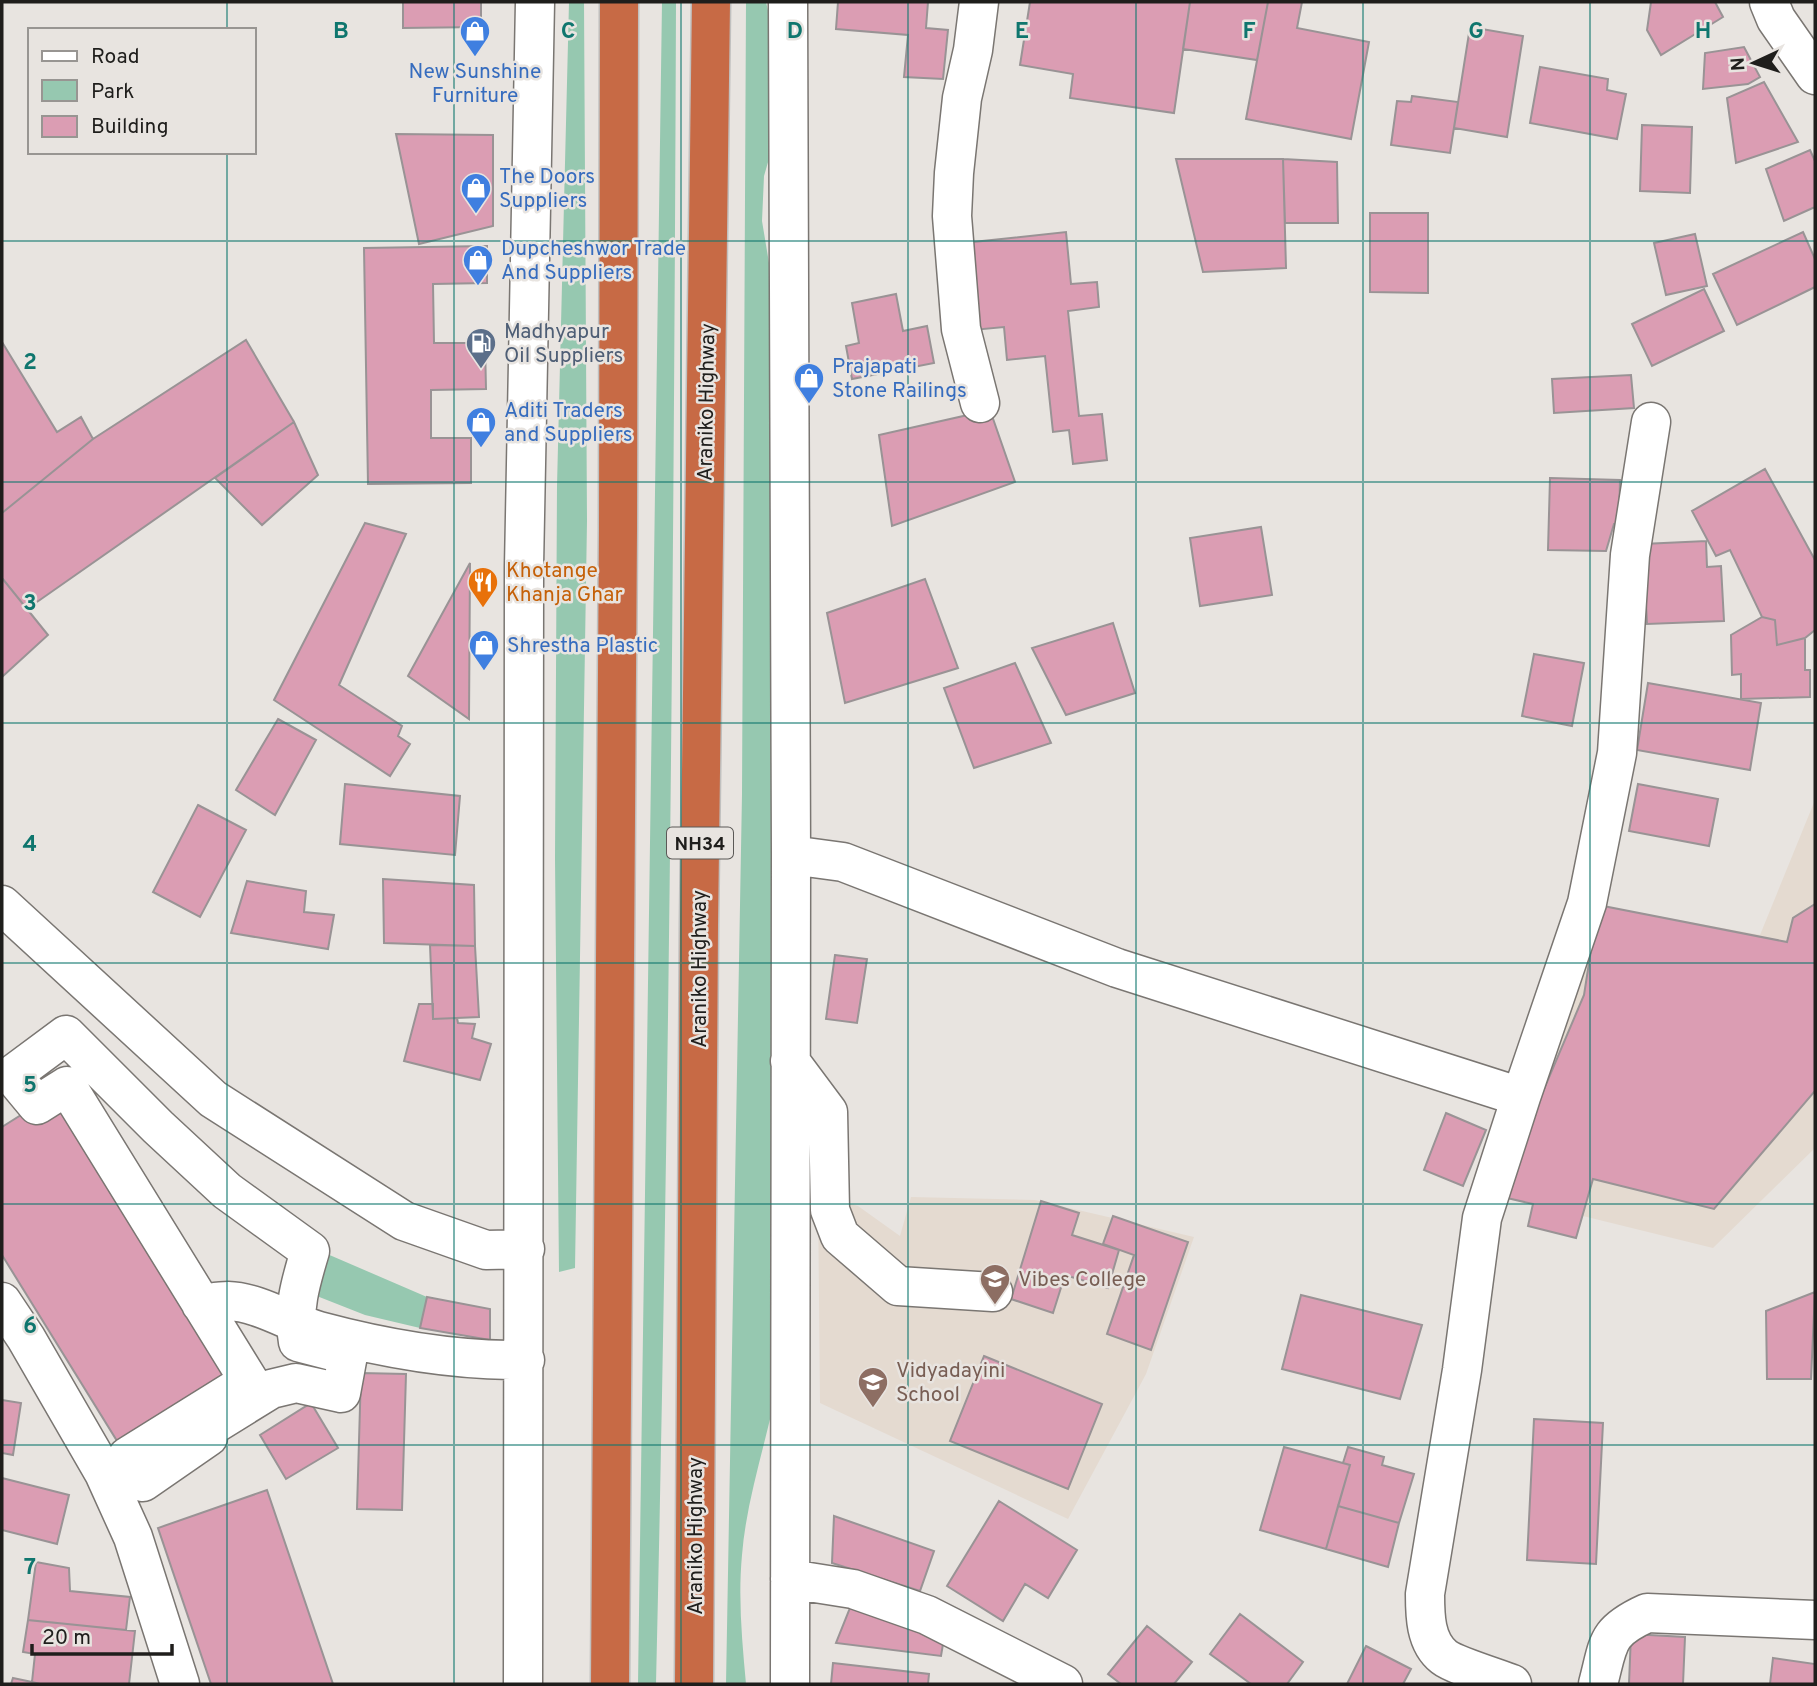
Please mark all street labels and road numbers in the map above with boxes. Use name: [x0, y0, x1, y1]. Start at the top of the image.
street label: Araniko Highway: [693, 323, 722, 481]
road number: NH34: [667, 828, 733, 858]
street label: Araniko Highway: [687, 890, 714, 1048]
street label: Araniko Highway: [683, 1457, 710, 1615]

